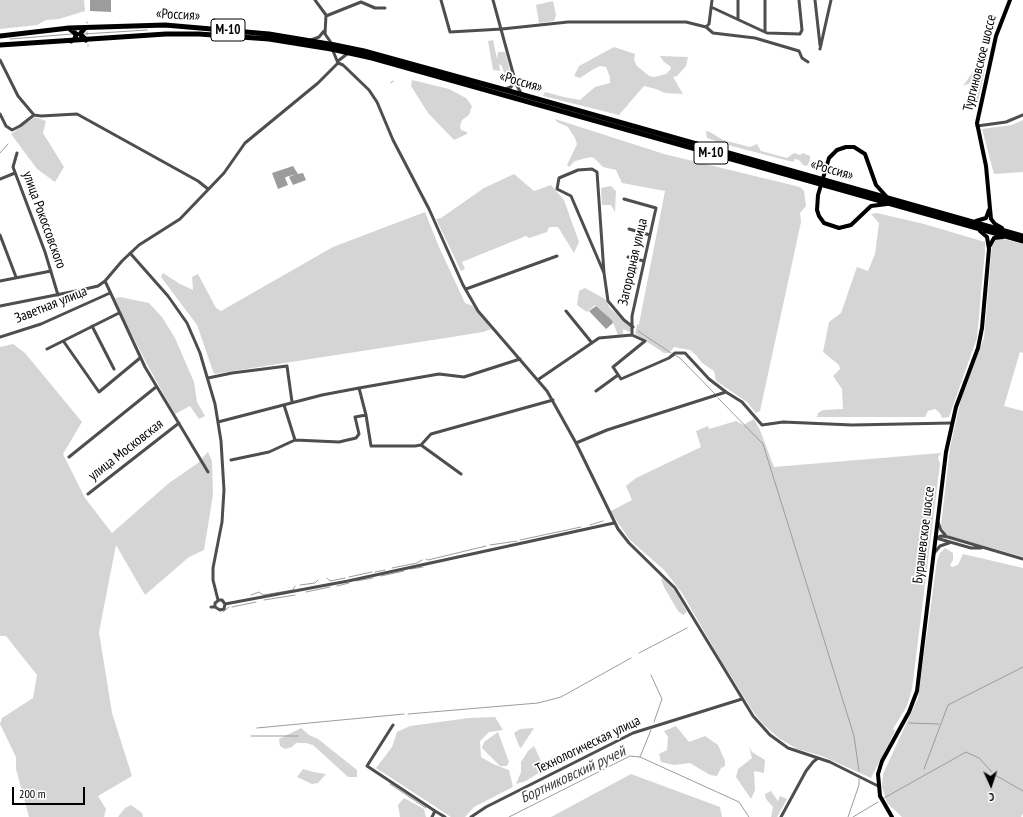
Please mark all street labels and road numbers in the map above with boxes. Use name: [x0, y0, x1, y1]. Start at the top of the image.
street label: «Россия»: [156, 5, 200, 25]
street label: Тургиновское шоссе: [960, 13, 1000, 113]
road number: М-10: [211, 19, 245, 41]
street label: «Россия»: [498, 68, 544, 96]
road number: М-10: [694, 142, 728, 164]
street label: «Россия»: [809, 156, 855, 184]
street label: улица Рокоссовского: [19, 169, 69, 271]
street label: Загородная улица: [615, 217, 651, 307]
street label: Заветная улица: [12, 283, 90, 327]
street label: улица Московская: [85, 416, 167, 484]
street label: Бурашевское шоссе: [910, 486, 938, 584]
street label: Технологическая улица: [533, 712, 643, 778]

